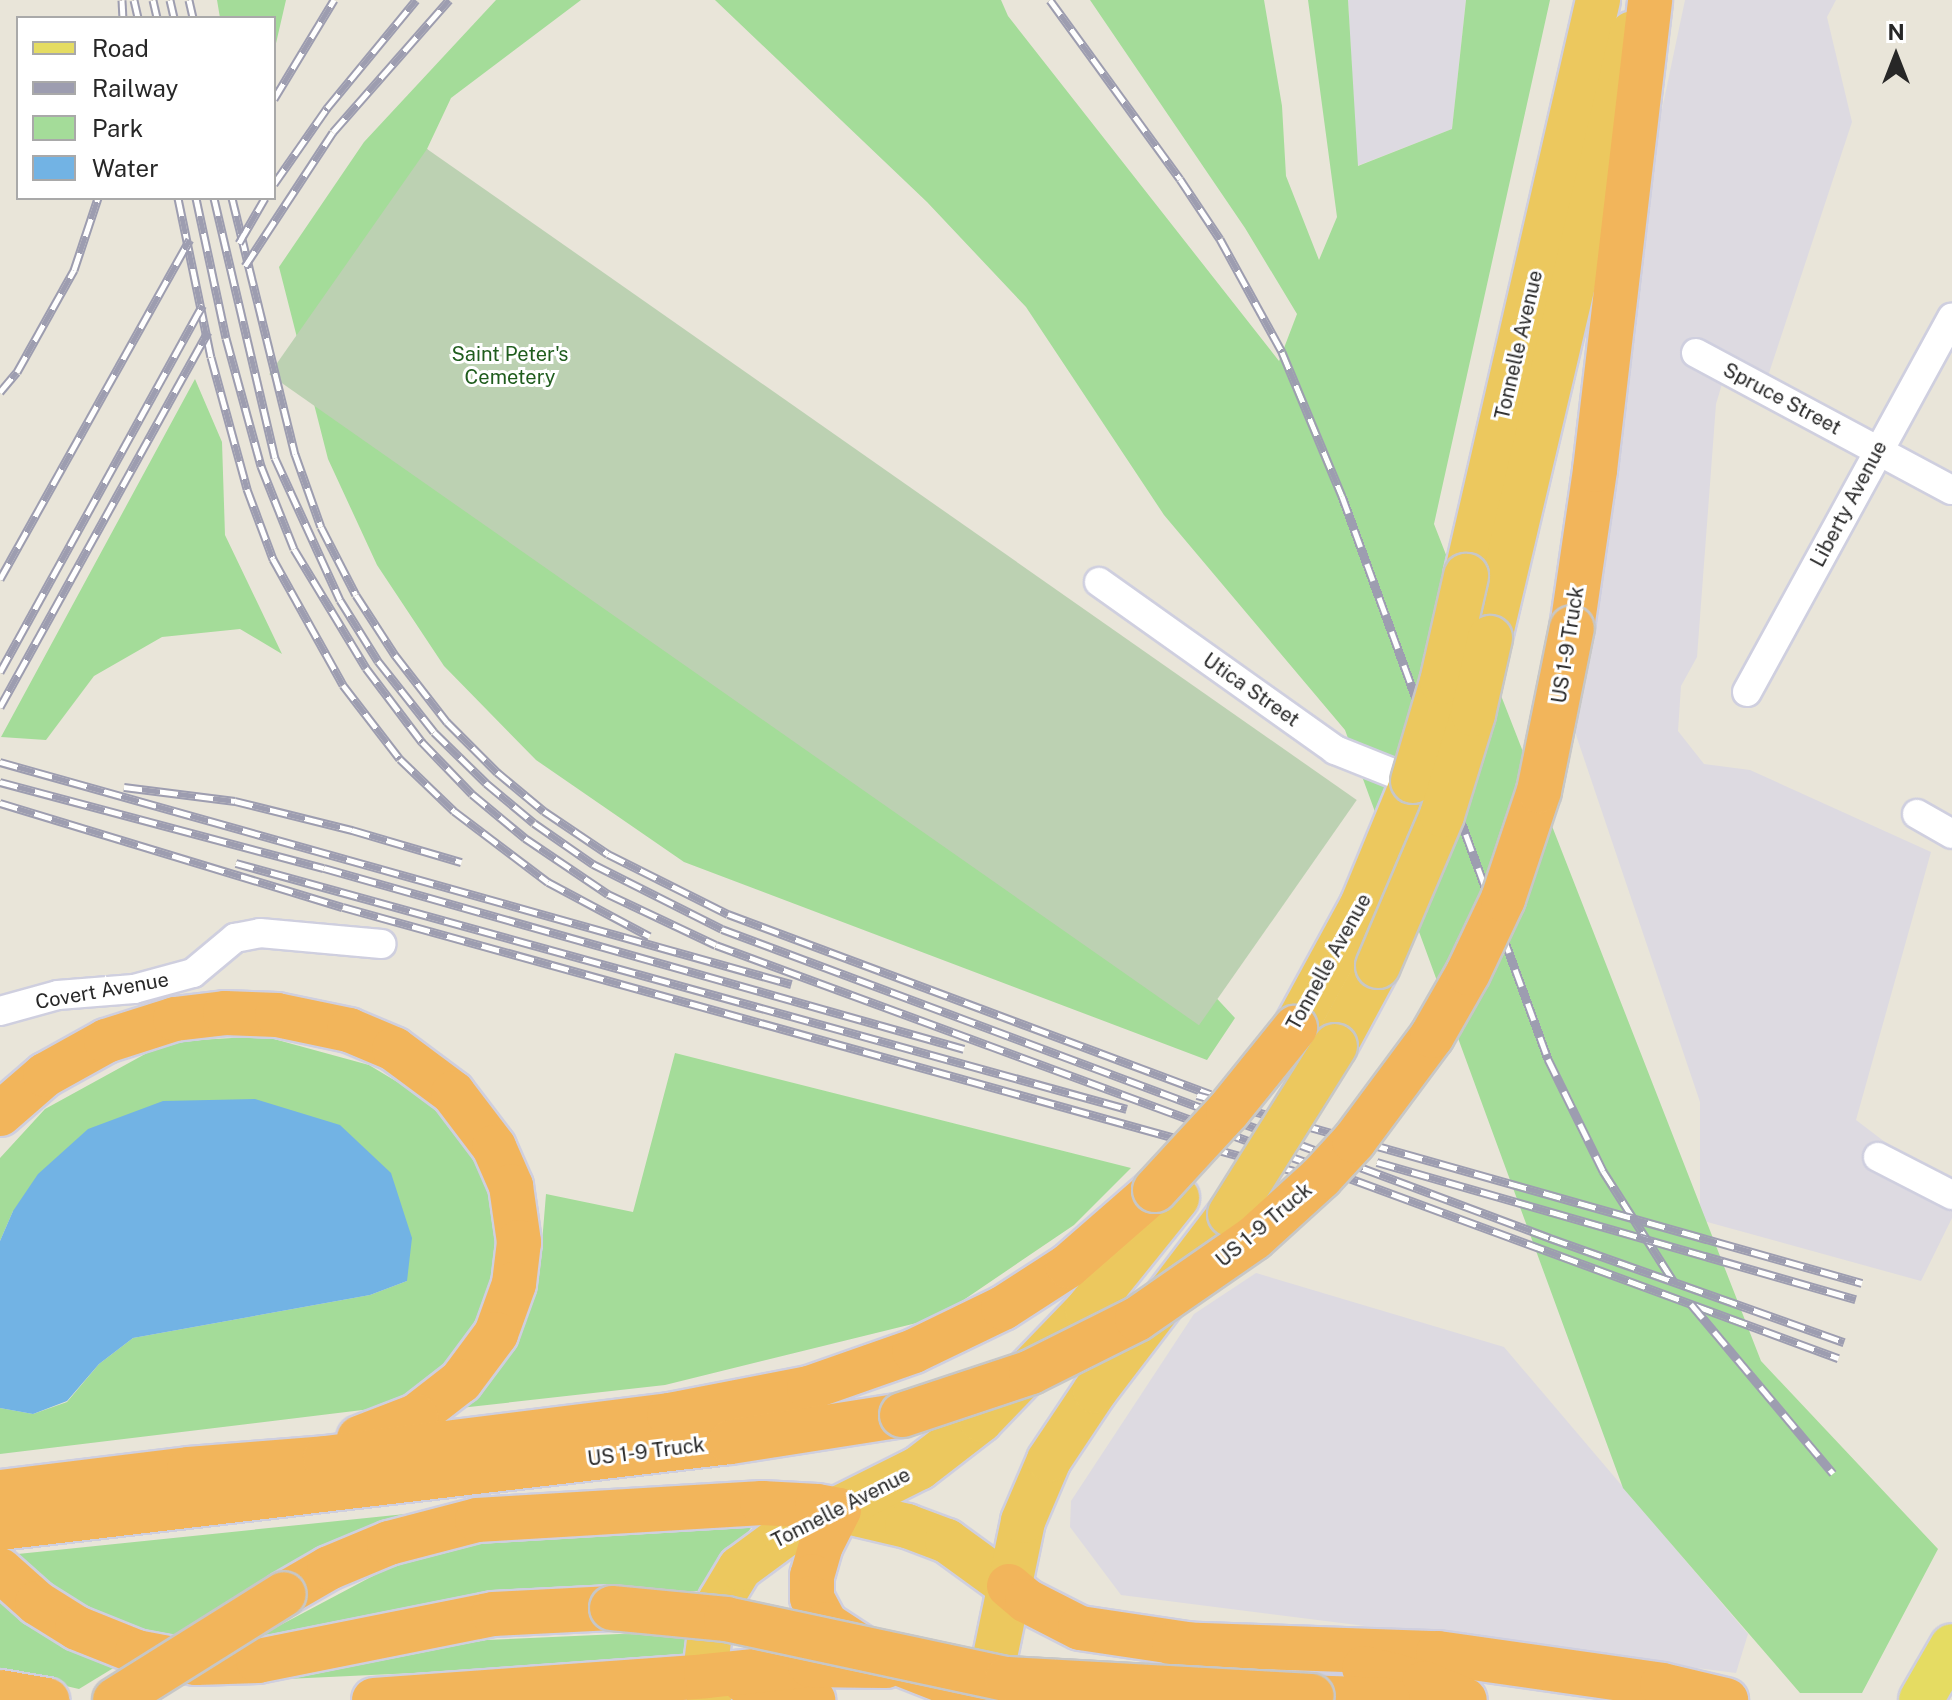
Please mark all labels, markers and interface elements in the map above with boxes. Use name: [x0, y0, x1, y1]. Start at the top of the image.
legend: [16, 16, 276, 200]
north arrow: [1856, 16, 1936, 96]
text: N: [1887, 19, 1905, 45]
text: Road: [92, 34, 149, 62]
text: Railway: [92, 74, 178, 102]
text: Park: [92, 114, 143, 142]
text: Water: [92, 154, 159, 182]
street label: Tonnelle Avenue: [1490, 268, 1548, 422]
park label: Saint Peter's Cemetery: [452, 342, 568, 389]
street label: Spruce Street: [1719, 358, 1845, 440]
street label: Liberty Avenue: [1806, 437, 1892, 571]
street label: US 1-9 Truck: [1547, 585, 1589, 705]
street label: Utica Street: [1198, 648, 1304, 732]
street label: Tonnelle Avenue: [1282, 890, 1376, 1034]
street label: Covert Avenue: [33, 967, 171, 1015]
street label: US 1-9 Truck: [1211, 1178, 1317, 1272]
street label: US 1-9 Truck: [586, 1433, 706, 1471]
street label: Tonnelle Avenue: [768, 1463, 914, 1553]

